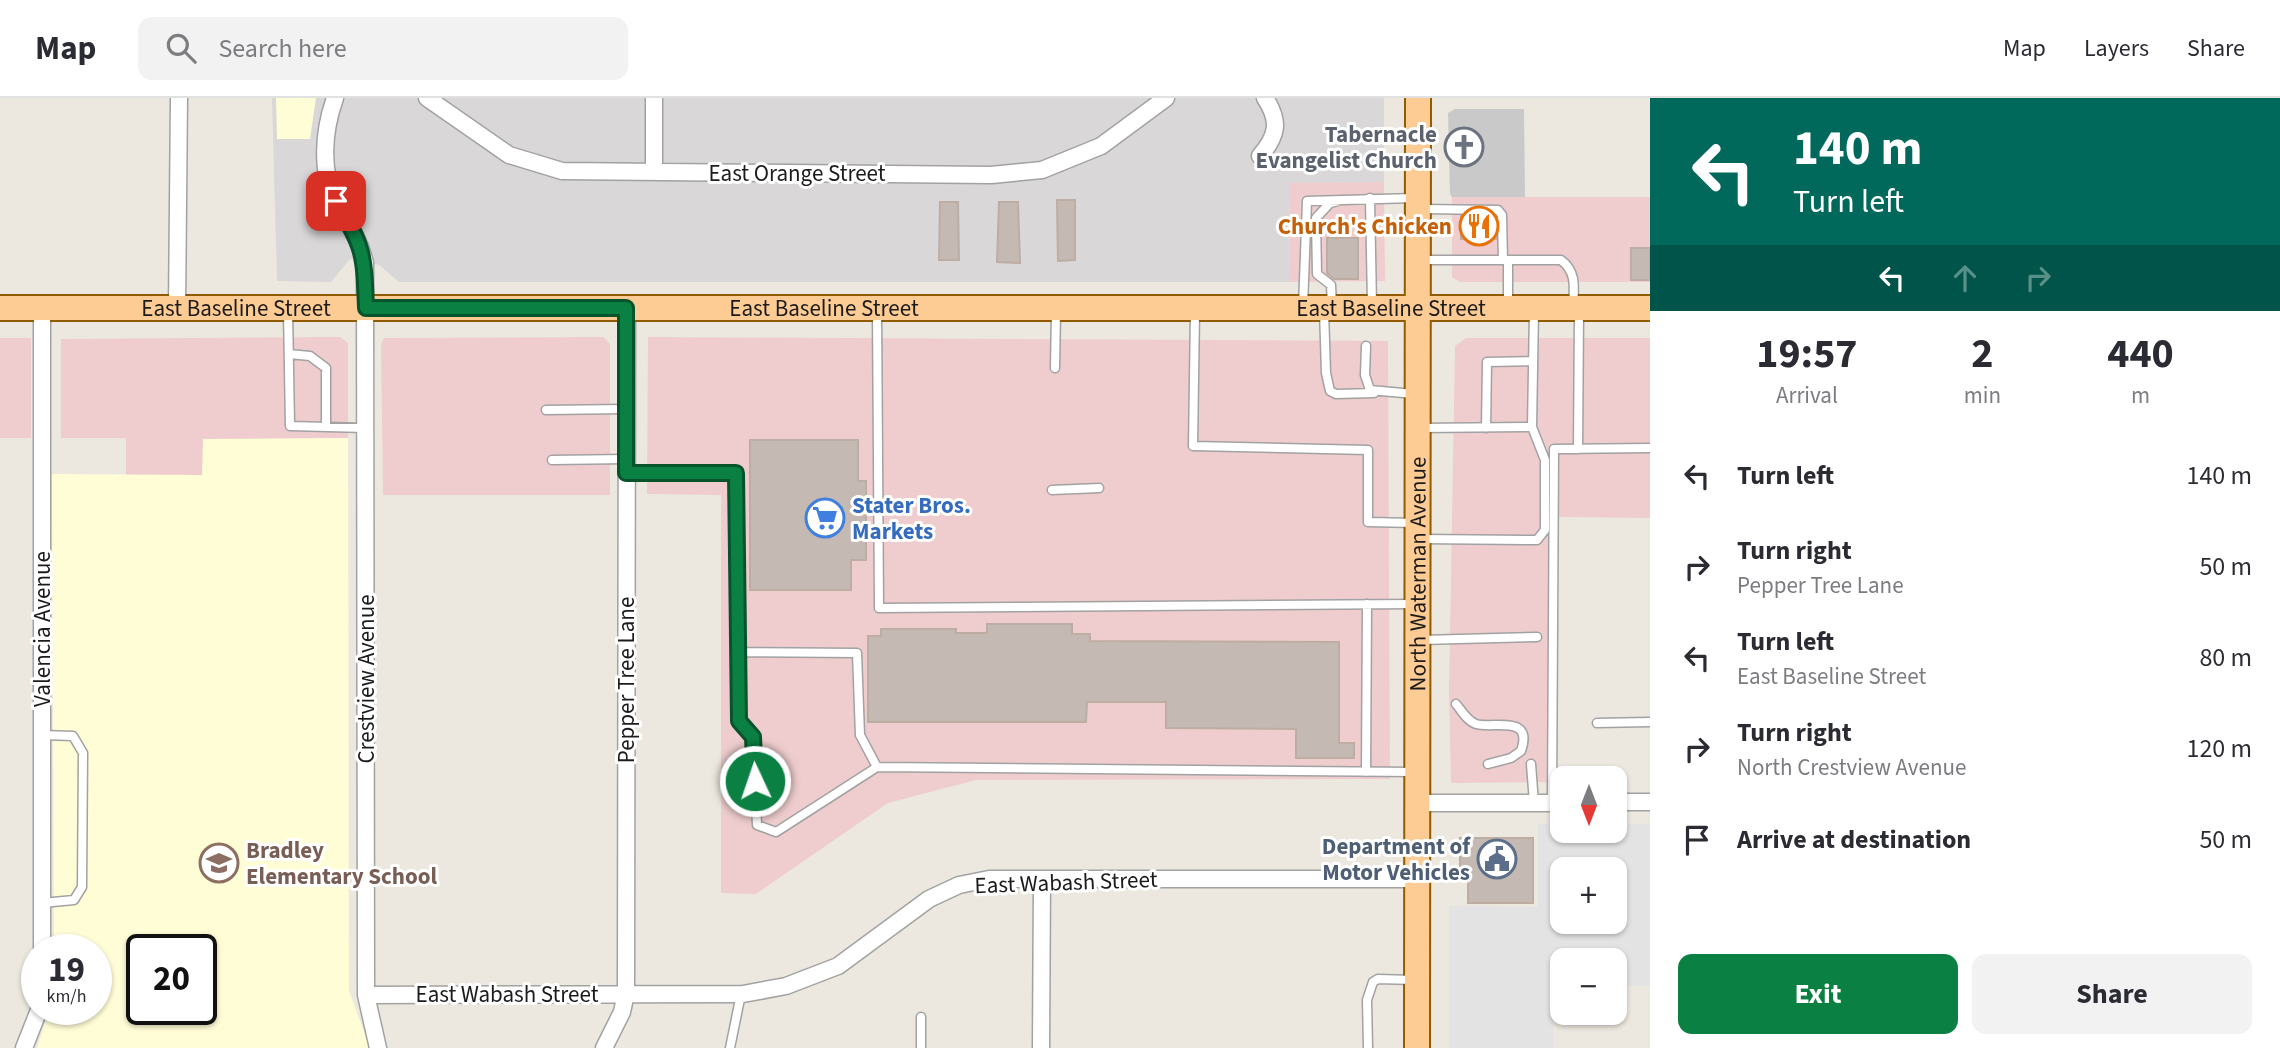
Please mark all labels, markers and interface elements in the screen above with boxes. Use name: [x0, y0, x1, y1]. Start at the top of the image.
search box: [138, 17, 628, 80]
text: Map: [35, 25, 96, 72]
icon: search: [162, 29, 200, 67]
text: Search here: [218, 30, 347, 67]
text: Map: [2003, 31, 2046, 66]
text: Layers: [2084, 31, 2149, 66]
text: Share: [2187, 31, 2245, 66]
text: 140 m: [1793, 114, 1922, 184]
place label: Tabernacle Evangelist Church: [1256, 118, 1437, 177]
church icon: Tabernacle Evangelist Church: [1443, 126, 1485, 168]
icon: left: [1678, 126, 1769, 217]
street label: East Orange Street: [708, 157, 886, 190]
pin: [306, 171, 366, 231]
text: Turn left: [1793, 179, 1904, 225]
icon: arrive: [317, 182, 355, 220]
restaurant icon: Church's Chicken: [1458, 205, 1500, 247]
place label: Church's Chicken: [1278, 210, 1452, 243]
icon: left: [1873, 259, 1911, 297]
icon: ahead: [1946, 259, 1984, 297]
icon: right: [2019, 259, 2057, 297]
street label: East Baseline Street: [141, 292, 331, 325]
street label: East Baseline Street: [729, 292, 919, 325]
street label: East Baseline Street: [1296, 292, 1486, 325]
text: 19:57: [1756, 324, 1858, 384]
text: 2: [1971, 324, 1993, 384]
text: 440: [2107, 324, 2174, 384]
text: Arrival: [1776, 379, 1838, 412]
text: min: [1964, 379, 2001, 412]
text: m: [2131, 379, 2150, 412]
street label: North Waterman Avenue: [1401, 457, 1435, 691]
icon: left: [1678, 457, 1716, 495]
text: Turn left: [1737, 457, 1834, 494]
text: 140 m: [2186, 457, 2252, 494]
place label: Stater Bros. Markets: [852, 489, 971, 548]
supermarket icon: Stater Bros. Markets: [804, 497, 846, 539]
text: Turn right: [1737, 532, 1852, 569]
icon: right: [1678, 548, 1716, 586]
text: 50 m: [2199, 548, 2252, 585]
street label: Valencia Avenue: [26, 551, 59, 707]
text: Pepper Tree Lane: [1737, 569, 1904, 602]
street label: Crestview Avenue: [350, 594, 383, 764]
street label: Pepper Tree Lane: [610, 597, 643, 763]
text: Turn left: [1737, 623, 1834, 660]
icon: left: [1678, 639, 1716, 677]
text: 80 m: [2199, 639, 2252, 676]
text: East Baseline Street: [1737, 660, 1926, 693]
text: Turn right: [1737, 714, 1852, 751]
icon: right: [1678, 730, 1716, 768]
text: 120 m: [2186, 730, 2252, 767]
position arrow: [718, 744, 792, 818]
text: North Crestview Avenue: [1737, 751, 1966, 784]
north arrow: [1550, 766, 1628, 844]
map controls: [1550, 766, 1627, 1025]
icon: arrive: [1678, 821, 1716, 859]
text: Arrive at destination: [1737, 821, 1971, 858]
text: 50 m: [2199, 821, 2252, 858]
place label: Department of Motor Vehicles: [1322, 830, 1471, 889]
place label: Bradley Elementary School: [246, 834, 437, 893]
public building icon: Department of Motor Vehicles: [1476, 838, 1518, 880]
school or university icon: Bradley Elementary School: [198, 842, 240, 884]
button: +: [1550, 857, 1627, 934]
street label: East Wabash Street: [974, 863, 1158, 902]
speed limit sign: 20: [126, 934, 217, 1025]
text: 19: [48, 945, 85, 995]
button: −: [1550, 948, 1627, 1025]
button: Exit: [1678, 954, 1958, 1034]
button: Share: [1972, 954, 2252, 1034]
street label: East Wabash Street: [416, 978, 599, 1011]
text: km/h: [47, 984, 86, 1009]

